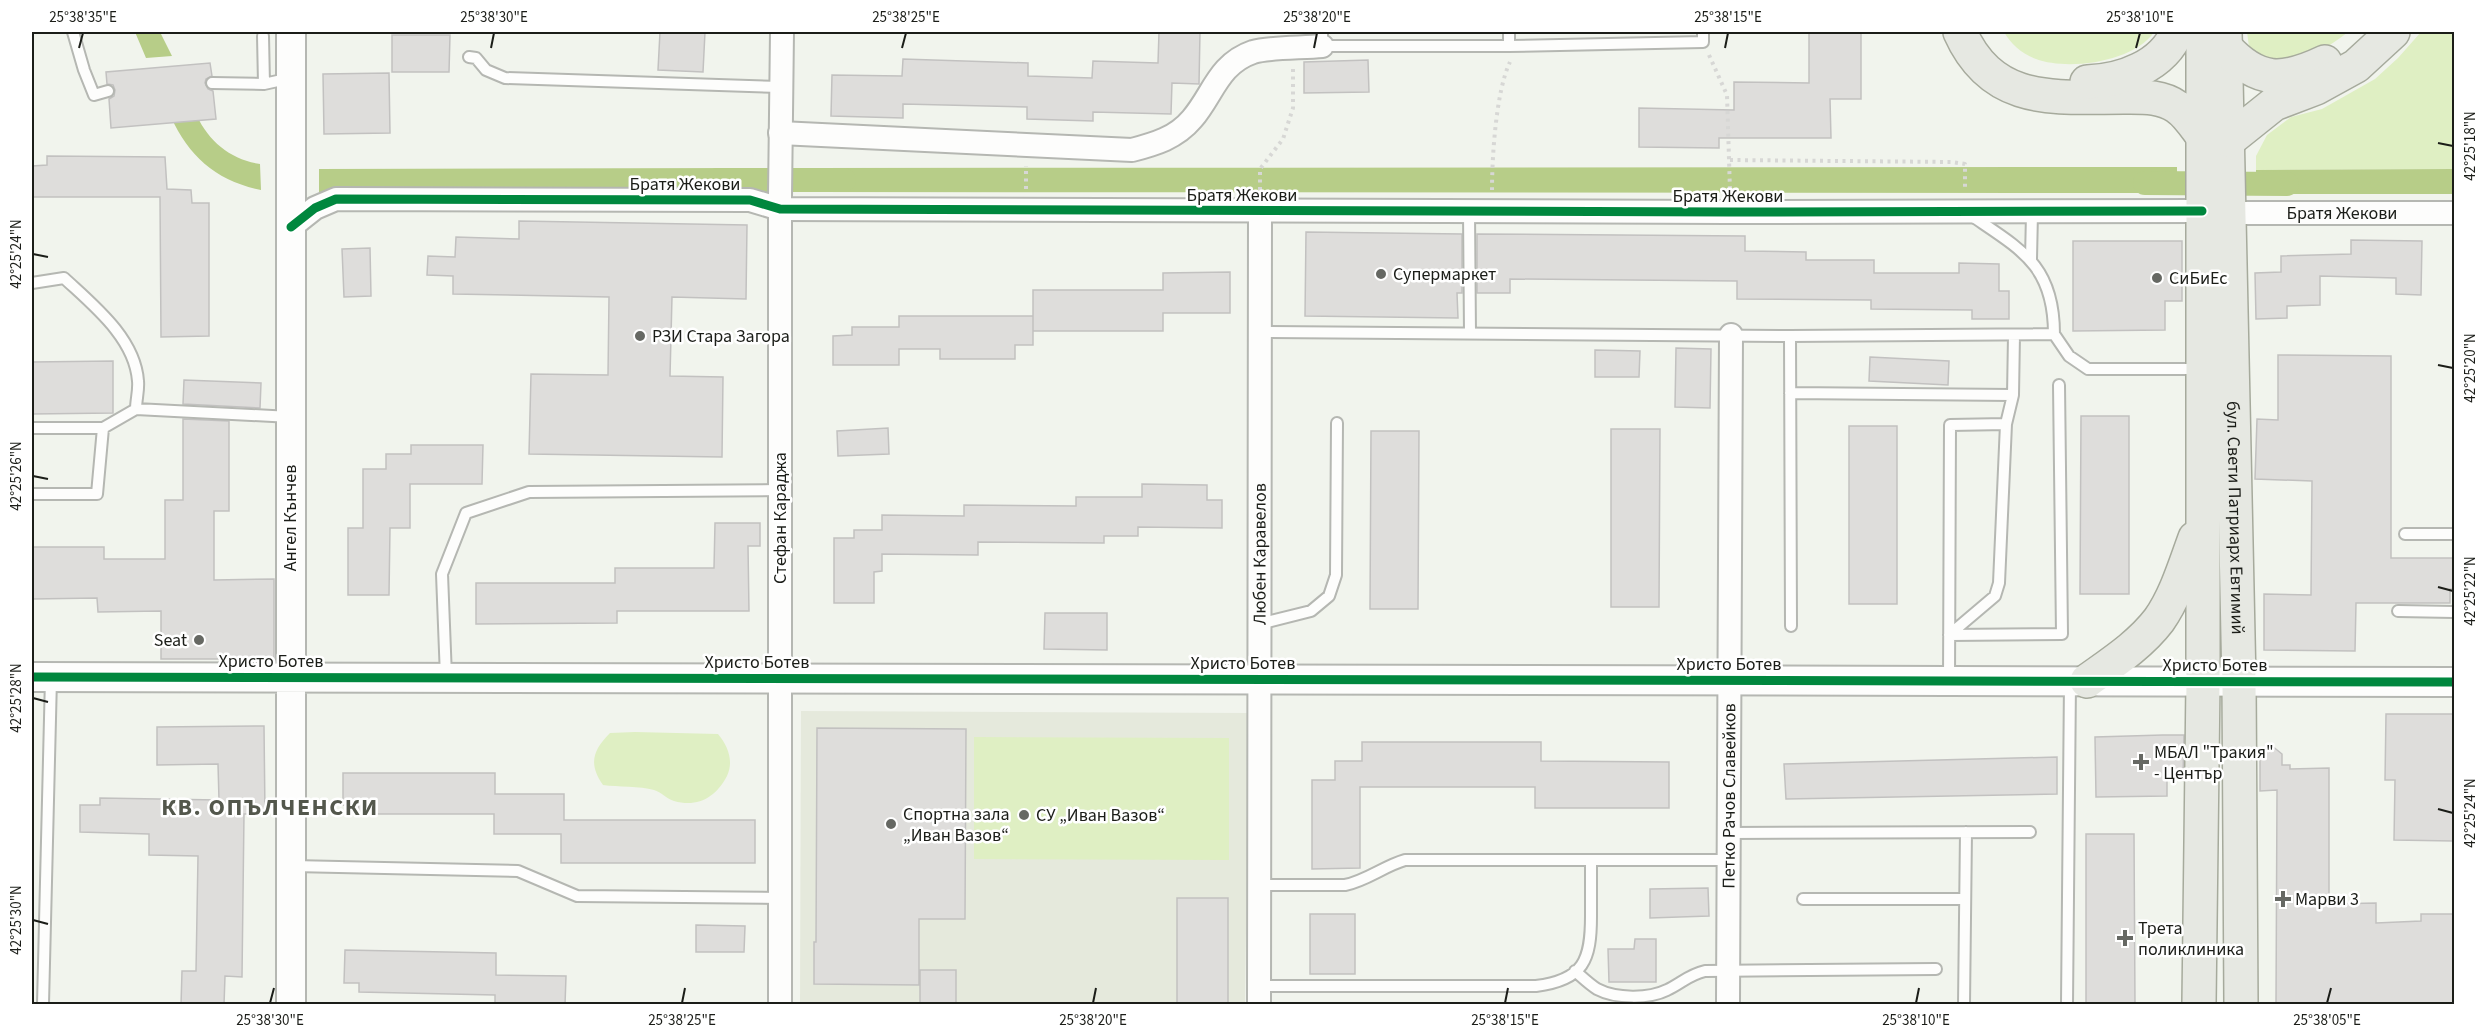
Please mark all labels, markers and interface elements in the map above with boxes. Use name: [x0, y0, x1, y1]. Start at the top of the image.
text: 25°38'35"E: [49, 7, 117, 28]
text: 25°38'30"E: [460, 7, 528, 28]
text: 25°38'25"E: [872, 7, 940, 28]
text: 25°38'20"E: [1283, 7, 1351, 28]
text: 25°38'15"E: [1694, 7, 1762, 28]
text: 25°38'10"E: [2106, 7, 2174, 28]
text: 42°25'18"N: [2460, 111, 2481, 181]
street label: Братя Жекови: [630, 172, 740, 197]
street label: Братя Жекови: [1187, 183, 1297, 208]
street label: Братя Жекови: [1673, 184, 1783, 209]
street label: Братя Жекови: [2286, 201, 2398, 226]
text: 42°25'24"N: [6, 219, 27, 289]
place label: Супермаркет: [1393, 262, 1496, 287]
place label: СиБиЕс: [2169, 266, 2228, 291]
marker: Супермаркет: [1374, 267, 1388, 281]
marker: СиБиЕс: [2150, 271, 2164, 285]
place label: РЗИ Стара Загора: [652, 324, 790, 349]
marker: РЗИ Стара Загора: [633, 329, 647, 343]
text: 42°25'20"N: [2460, 333, 2481, 403]
street label: бул. Свети Патриарх Евтимий: [2220, 401, 2250, 635]
text: 42°25'26"N: [6, 441, 27, 511]
street label: Стефан Караджа: [768, 452, 793, 584]
street label: Ангел Кънчев: [278, 465, 303, 571]
street label: Любен Каравелов: [1247, 483, 1272, 625]
text: 42°25'22"N: [2460, 556, 2481, 626]
place label: Seat: [154, 628, 187, 653]
marker: Seat: [192, 633, 206, 647]
street label: Христо Ботев: [219, 649, 323, 674]
street label: Христо Ботев: [705, 650, 809, 675]
street label: Христо Ботев: [1191, 651, 1295, 676]
street label: Христо Ботев: [1677, 652, 1781, 677]
street label: Христо Ботев: [2163, 653, 2267, 678]
text: 42°25'28"N: [6, 663, 27, 733]
street label: Петко Рачов Славейков: [1716, 703, 1742, 889]
place label: МБАЛ "Тракия" - Център: [2154, 740, 2274, 786]
marker: МБАЛ "Тракия" - Център: [2132, 753, 2150, 771]
text: 42°25'24"N: [2460, 778, 2481, 848]
district label: КВ. ОПЪЛЧЕНСКИ: [161, 790, 379, 825]
place label: Спортна зала „Иван Вазов“: [903, 802, 1010, 848]
place label: СУ „Иван Вазов“: [1036, 803, 1165, 828]
marker: СУ „Иван Вазов“: [1017, 808, 1031, 822]
marker: Спортна зала „Иван Вазов“: [884, 817, 898, 831]
text: 42°25'30"N: [6, 885, 27, 955]
place label: Марви 3: [2295, 887, 2359, 912]
marker: Марви 3: [2276, 892, 2290, 906]
place label: Трета поликлиника: [2138, 916, 2244, 962]
marker: Трета поликлиника: [2116, 929, 2134, 947]
text: 25°38'30"E: [236, 1010, 304, 1031]
text: 25°38'25"E: [648, 1010, 716, 1031]
text: 25°38'20"E: [1059, 1010, 1127, 1031]
text: 25°38'15"E: [1471, 1010, 1539, 1031]
text: 25°38'10"E: [1882, 1010, 1950, 1031]
text: 25°38'05"E: [2293, 1010, 2361, 1031]

